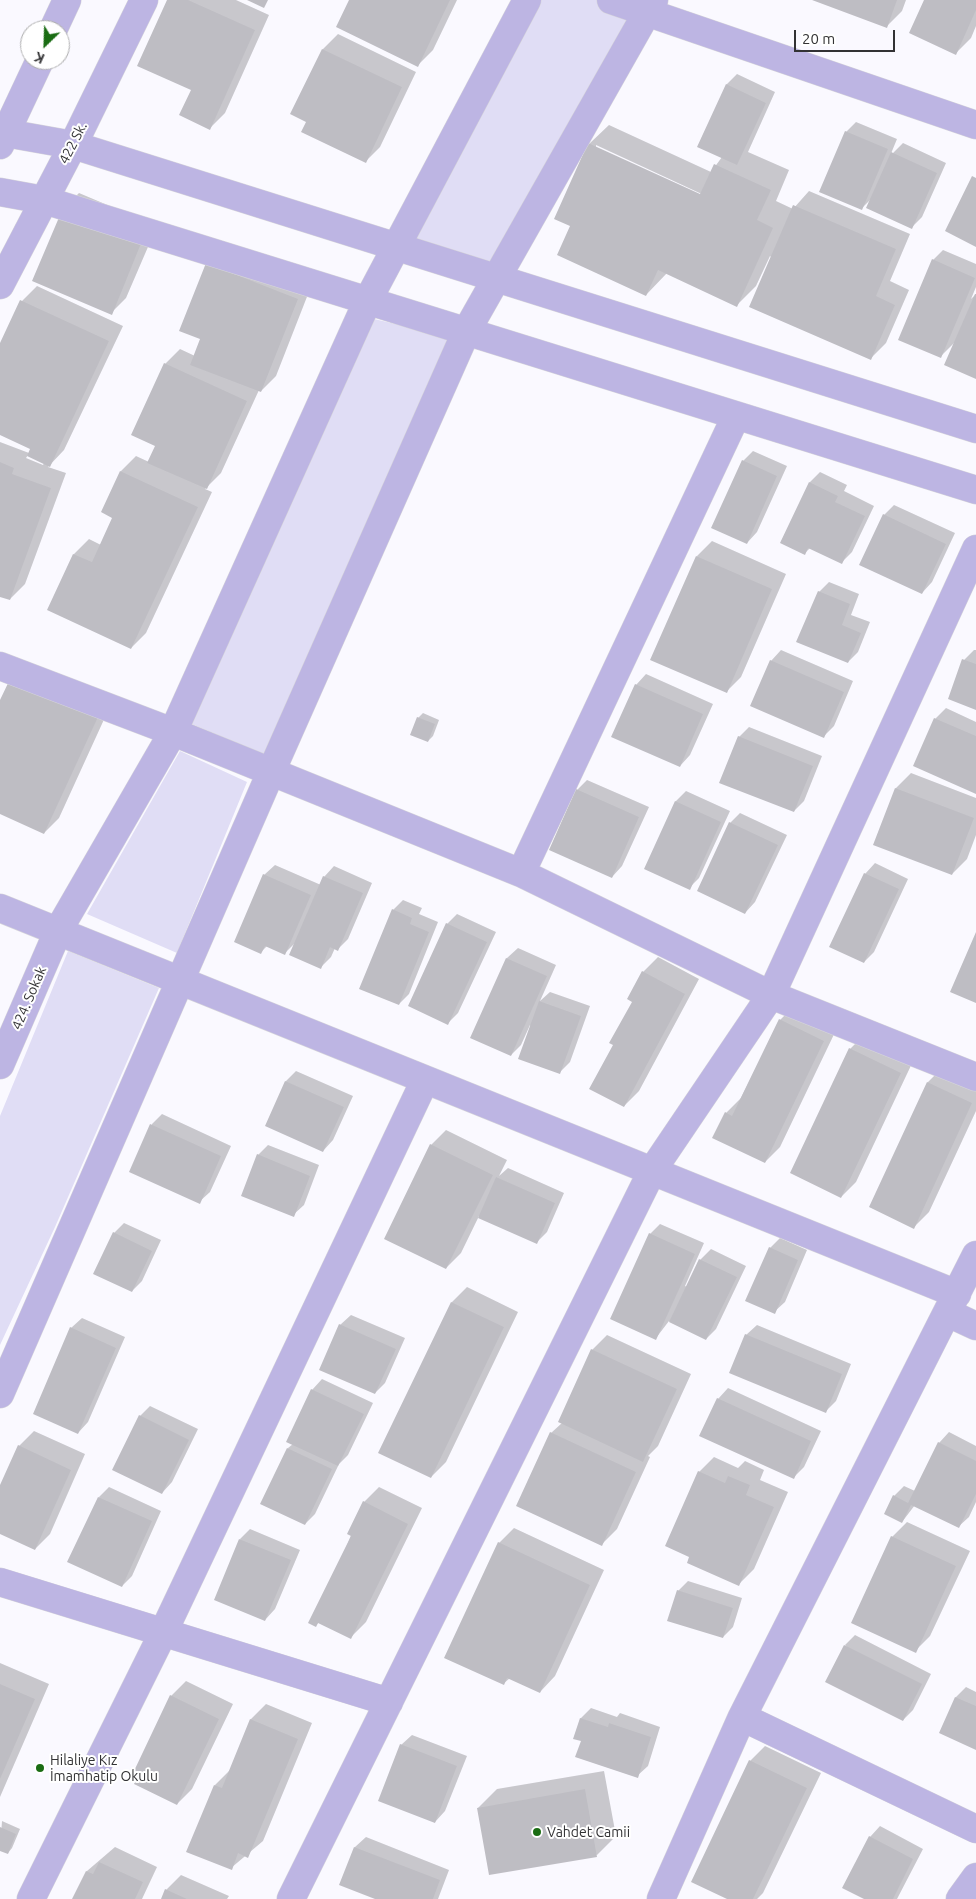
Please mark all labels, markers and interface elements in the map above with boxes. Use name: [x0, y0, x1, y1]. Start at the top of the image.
north arrow: [20, 20, 70, 70]
scale bar: [796, 20, 897, 52]
text: 20 m: [802, 30, 835, 47]
text: K: [32, 49, 47, 67]
street label: 422 Sk.: [55, 119, 91, 167]
street label: 424. Sokak: [8, 964, 50, 1032]
place label: Hilaliye Kız İmamhatip Okulu: [50, 1752, 158, 1784]
marker: Hilaliye Kız İmamhatip Okulu: [34, 1762, 46, 1774]
place label: Vahdet Camii: [547, 1824, 630, 1840]
marker: Vahdet Camii: [531, 1826, 543, 1838]

